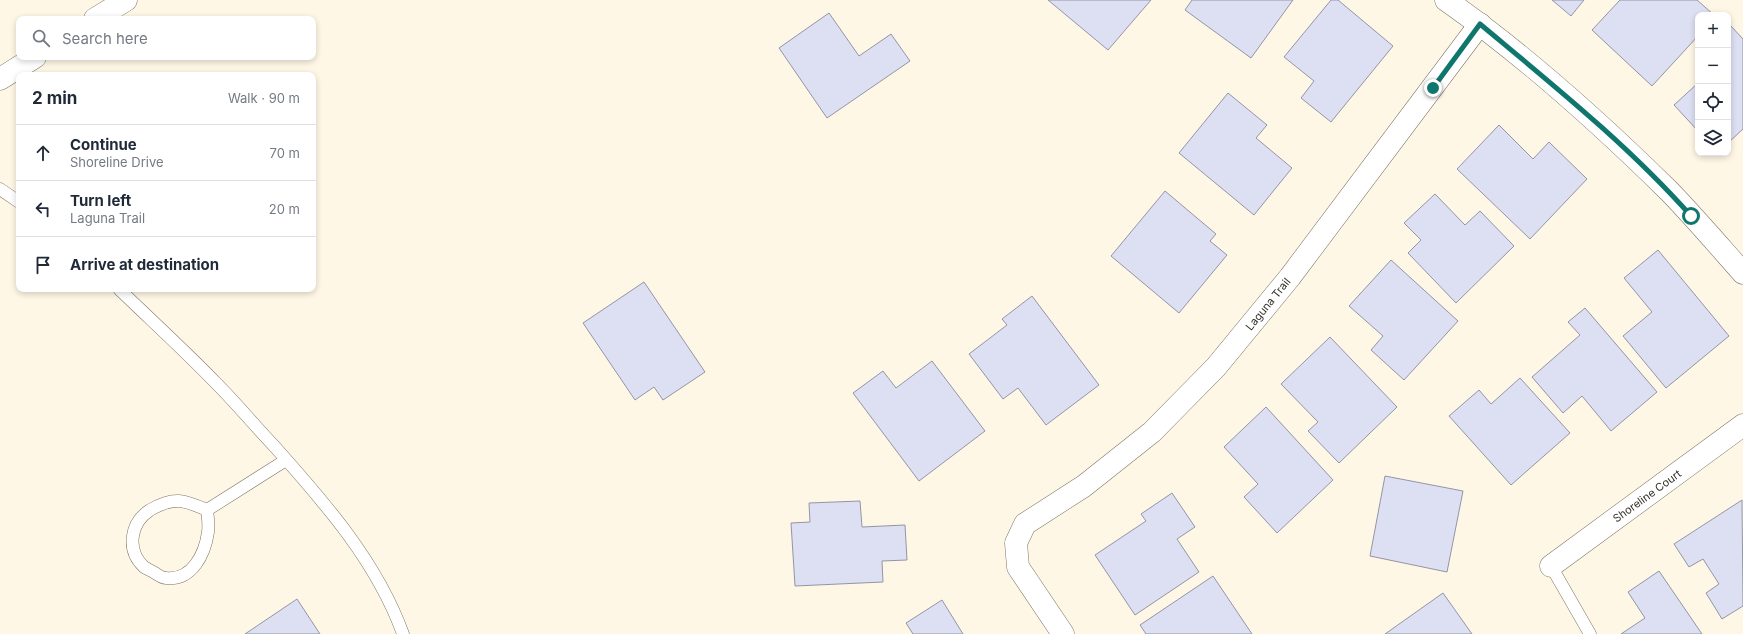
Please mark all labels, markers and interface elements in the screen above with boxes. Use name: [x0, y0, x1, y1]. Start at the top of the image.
map controls: [1695, 12, 1731, 156]
button: +: [1695, 12, 1731, 48]
search box: [16, 16, 316, 60]
icon: search: [30, 27, 52, 49]
text: Search here: [62, 29, 148, 48]
button: −: [1695, 48, 1731, 84]
route end: [1424, 79, 1442, 97]
button: locate: [1695, 84, 1731, 120]
text: 2 min: [32, 88, 77, 108]
text: Walk · 90 m: [228, 90, 300, 106]
button: layers: [1695, 120, 1731, 156]
text: Continue: [70, 135, 137, 154]
icon: ahead: [32, 142, 54, 164]
text: 70 m: [270, 145, 300, 161]
text: Shoreline Drive: [70, 154, 164, 170]
text: Turn left: [70, 191, 131, 210]
icon: left: [32, 198, 54, 220]
text: 20 m: [269, 201, 300, 217]
route start: [1682, 207, 1700, 225]
text: Laguna Trail: [70, 210, 145, 226]
icon: arrive: [32, 254, 54, 276]
text: Arrive at destination: [70, 255, 219, 274]
street label: Laguna Trail: [1243, 275, 1293, 333]
street label: Shoreline Court: [1610, 466, 1684, 525]

